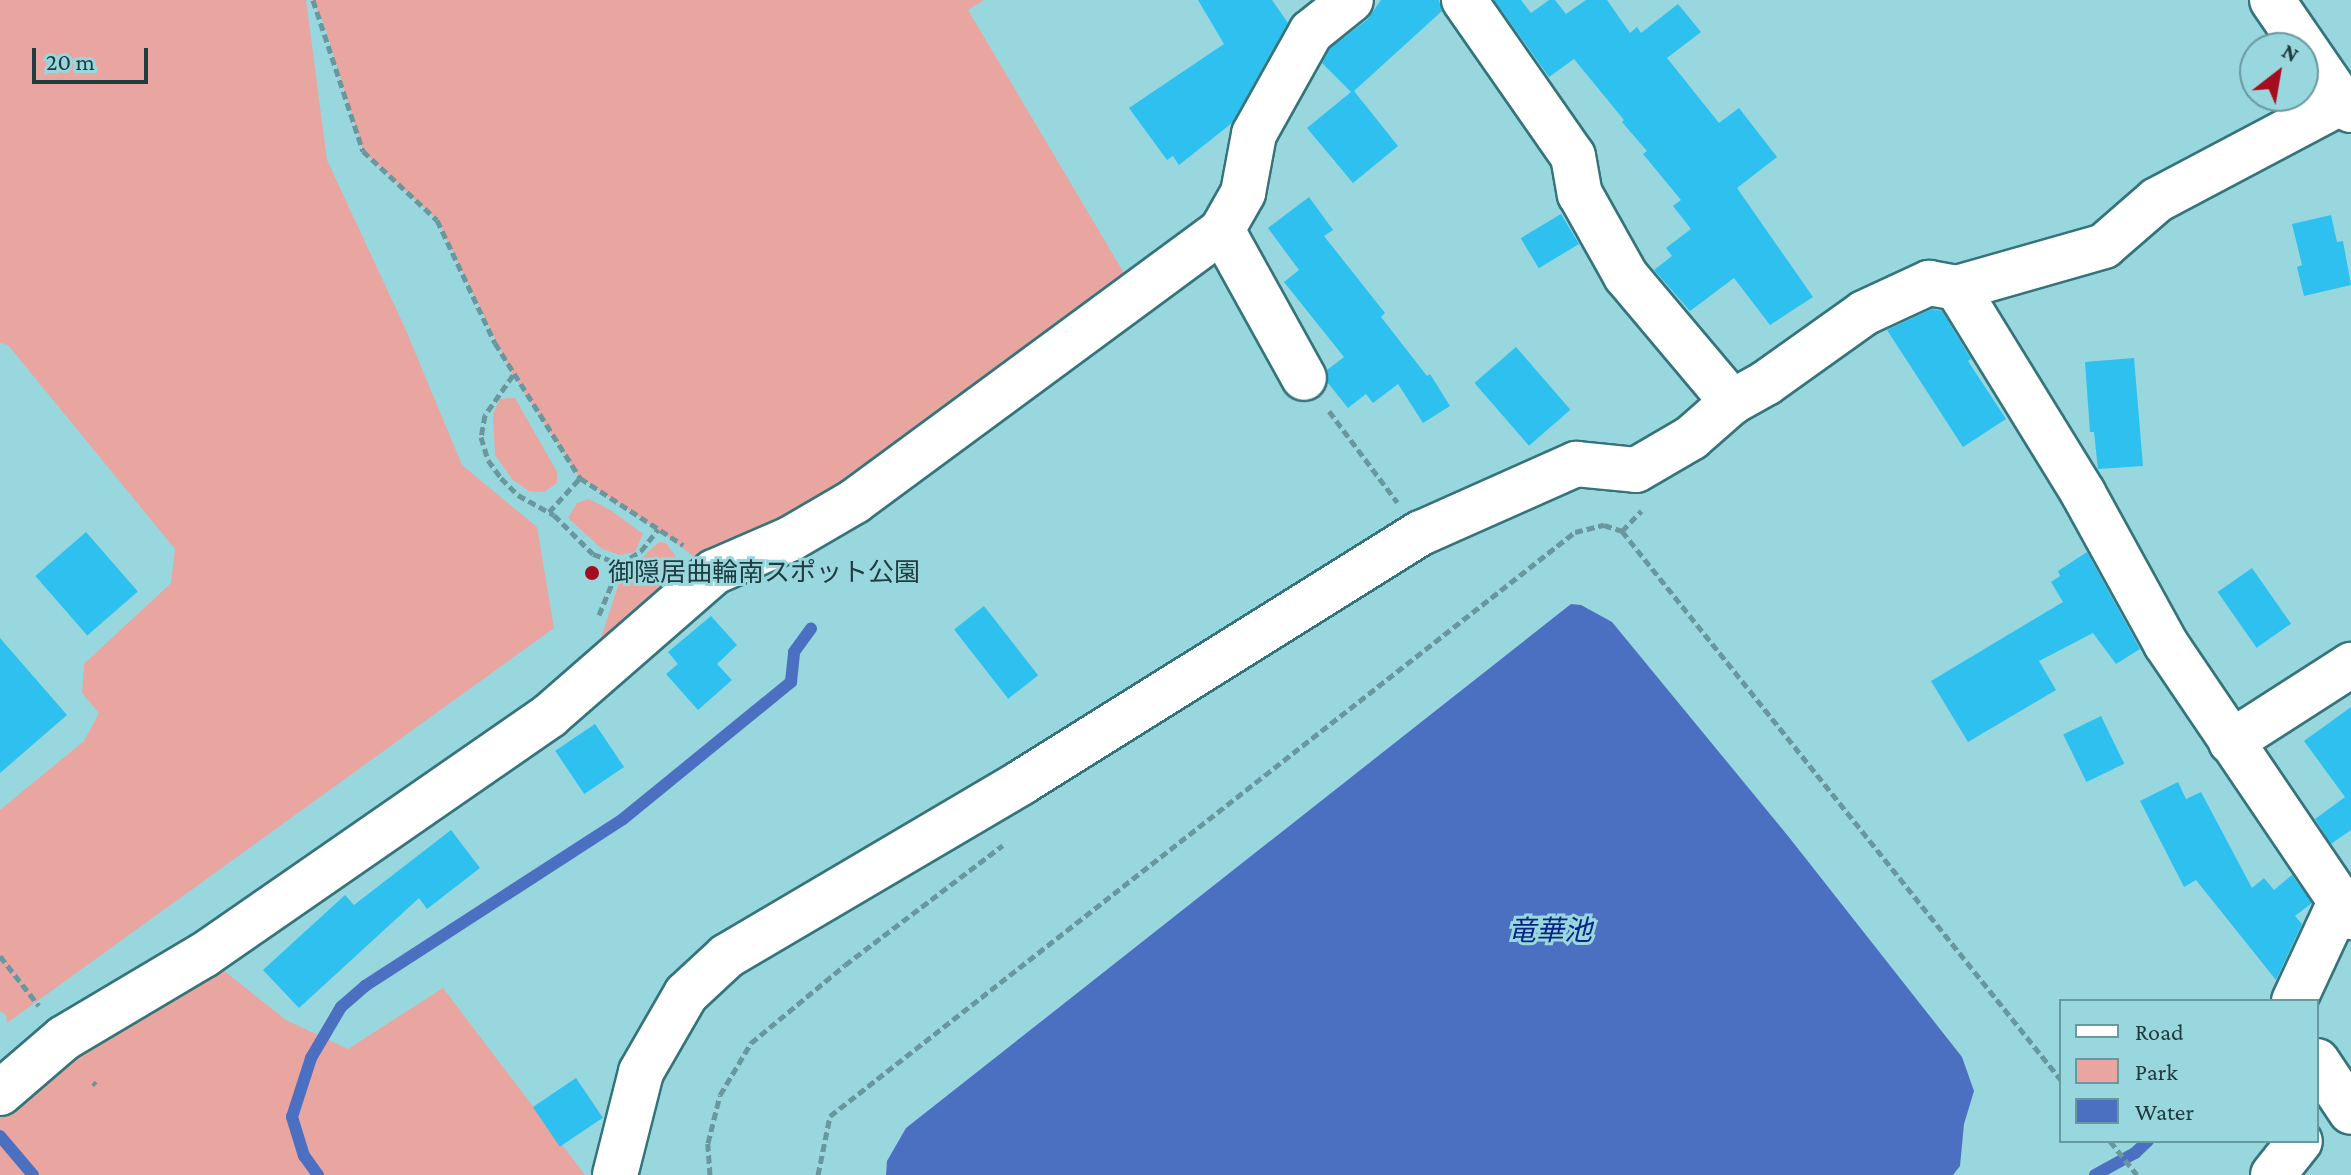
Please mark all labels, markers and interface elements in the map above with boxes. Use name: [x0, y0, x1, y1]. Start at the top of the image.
scale bar: [36, 32, 152, 82]
north arrow: [2239, 32, 2319, 112]
text: N: [2278, 38, 2303, 67]
text: 20 m: [46, 48, 95, 75]
place label: 御隠居曲輪南スポット公園: [608, 557, 920, 589]
marker: 御隠居曲輪南スポット公園: [583, 564, 601, 582]
water label: 竜華池: [1508, 914, 1592, 948]
legend: [2059, 999, 2319, 1143]
text: Road: [2135, 1018, 2184, 1045]
text: Park: [2135, 1058, 2178, 1085]
text: Water: [2135, 1098, 2194, 1125]

